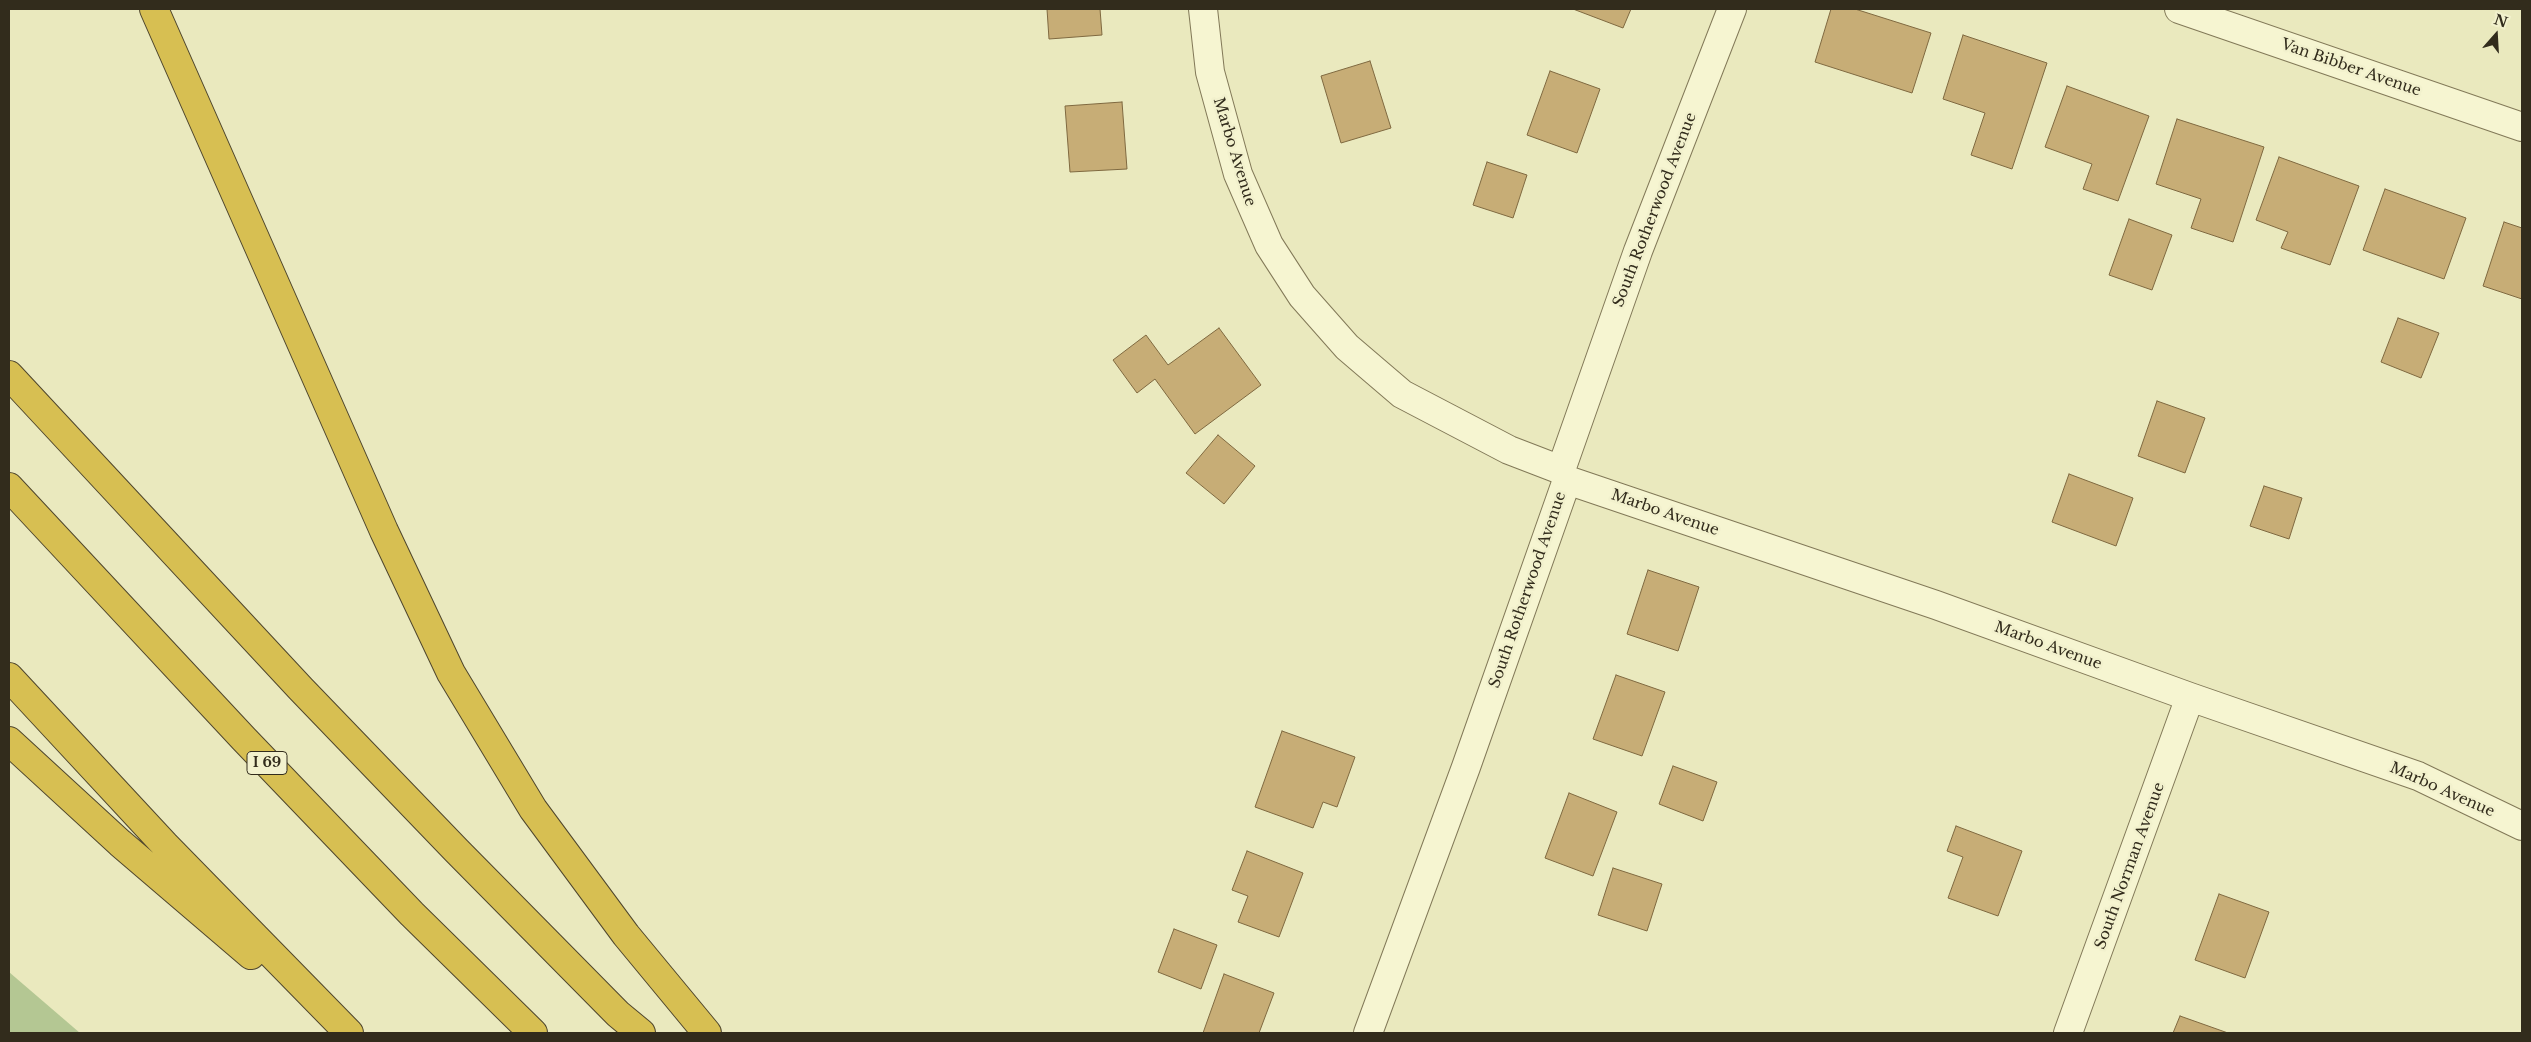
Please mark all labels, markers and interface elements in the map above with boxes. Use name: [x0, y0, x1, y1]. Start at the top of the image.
north arrow: [2471, 10, 2521, 60]
text: N: [2492, 10, 2510, 31]
street label: Van Bibber Avenue: [2279, 36, 2423, 100]
street label: Marbo Avenue: [1209, 95, 1259, 209]
street label: South Rotherwood Avenue: [1610, 110, 1700, 310]
street label: Marbo Avenue: [1609, 486, 1721, 540]
street label: South Rotherwood Avenue: [1486, 489, 1570, 691]
street label: Marbo Avenue: [1992, 618, 2104, 674]
road number: I 69: [247, 751, 287, 774]
street label: Marbo Avenue: [2387, 759, 2497, 821]
street label: South Norman Avenue: [2091, 780, 2169, 952]

